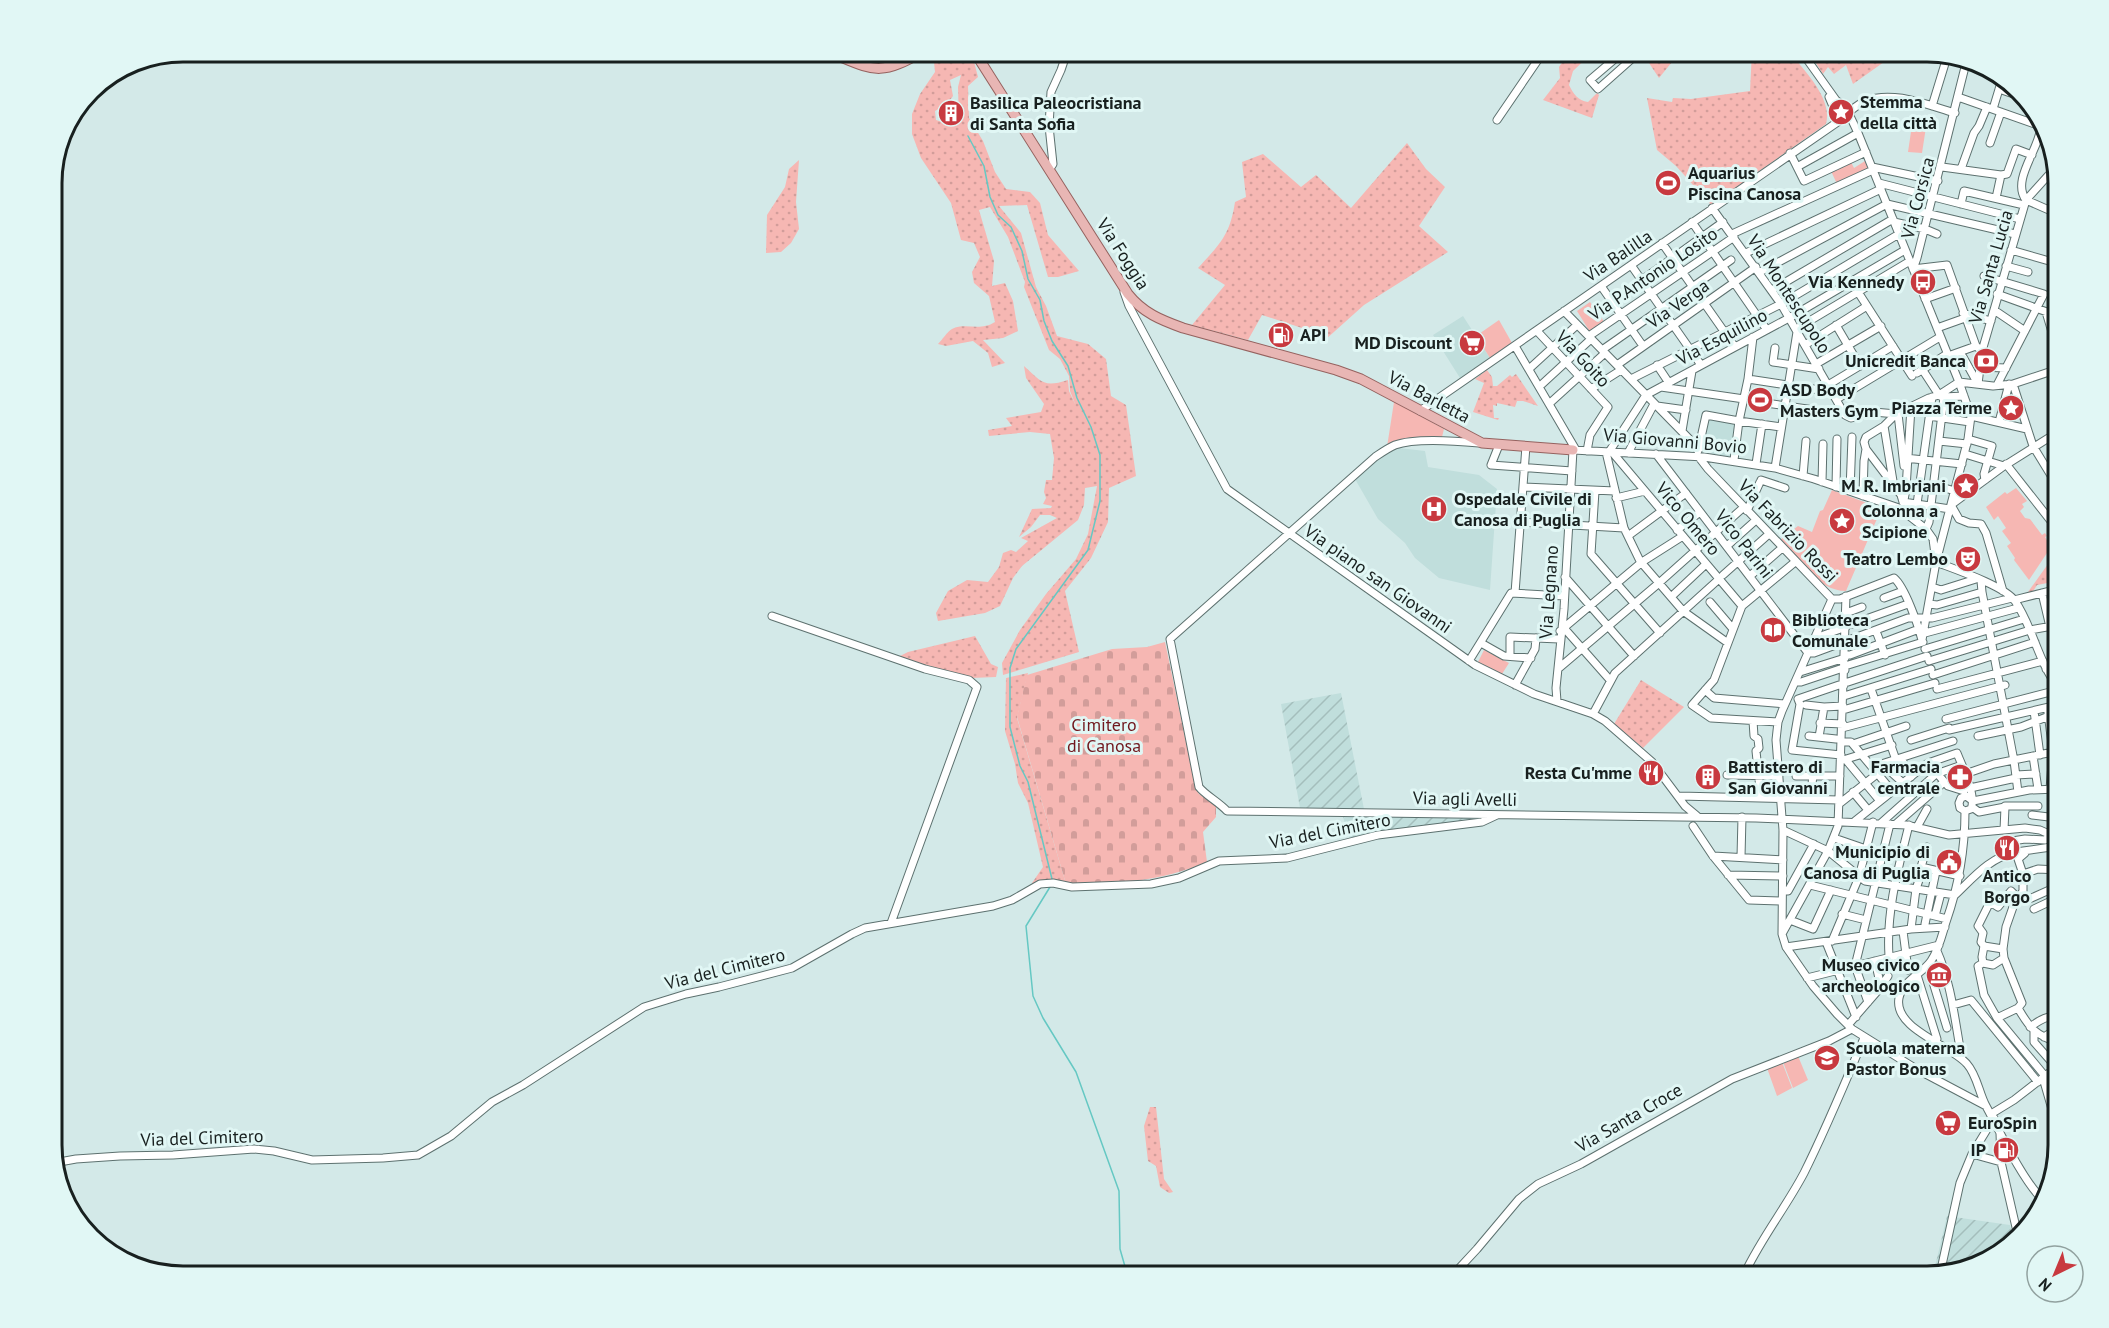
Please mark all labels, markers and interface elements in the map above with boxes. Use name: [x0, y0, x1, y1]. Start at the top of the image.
place label: Stemma della città: [1860, 90, 1937, 134]
place label: Basilica Paleocristiana di Santa Sofia: [970, 91, 1142, 135]
place icon: Stemma della città: [1826, 97, 1856, 127]
building icon: Basilica Paleocristiana di Santa Sofia: [936, 98, 966, 128]
street label: Via Corsica: [1895, 154, 1939, 242]
place label: Aquarius Piscina Canosa: [1688, 161, 1801, 205]
sports icon: Aquarius Piscina Canosa: [1653, 168, 1683, 198]
street label: Via Santa Lucia: [1963, 207, 2018, 327]
street label: Via Foggia: [1091, 213, 1155, 294]
street label: Via P.Antonio Losito: [1583, 222, 1722, 326]
street label: Via Balilla: [1578, 224, 1656, 287]
street label: Via Montescupolo: [1742, 229, 1836, 358]
bus stop icon: Via Kennedy: [1908, 267, 1938, 297]
place label: Via Kennedy: [1807, 270, 1904, 293]
street label: Via Verga: [1641, 274, 1714, 334]
street label: Via Esquilino: [1671, 303, 1771, 371]
fuel station icon: API: [1266, 320, 1296, 350]
place label: API: [1300, 323, 1326, 346]
street label: Via Goito: [1550, 325, 1616, 392]
supermarket icon: MD Discount: [1457, 328, 1487, 358]
place label: MD Discount: [1355, 331, 1453, 354]
bank icon: Unicredit Banca: [1971, 346, 2001, 376]
place label: Unicredit Banca: [1845, 349, 1966, 372]
street label: Via Barletta: [1383, 365, 1474, 428]
place label: ASD Body Masters Gym: [1780, 378, 1879, 422]
sports icon: ASD Body Masters Gym: [1745, 385, 1775, 415]
place icon: Piazza Terme: [1996, 393, 2026, 423]
place label: Piazza Terme: [1892, 396, 1992, 419]
street label: Via Giovanni Bovio: [1601, 423, 1748, 458]
place icon: M. R. Imbriani: [1951, 471, 1981, 501]
street label: Via Fabrizio Rossi: [1733, 474, 1843, 587]
place label: M. R. Imbriani: [1841, 474, 1946, 497]
street label: Vico Omero: [1650, 476, 1726, 560]
place label: Ospedale Civile di Canosa di Puglia: [1454, 487, 1592, 531]
hospital icon: Ospedale Civile di Canosa di Puglia: [1419, 494, 1449, 524]
place label: Colonna a Scipione: [1862, 499, 1938, 543]
street label: Vico Parini: [1710, 504, 1778, 583]
place icon: Colonna a Scipione: [1827, 506, 1857, 536]
street label: Via piano san Giovanni: [1299, 518, 1457, 638]
street label: Via Legnano: [1534, 544, 1563, 641]
theatre icon: Teatro Lembo: [1953, 544, 1983, 574]
place label: Teatro Lembo: [1844, 547, 1948, 570]
place label: Biblioteca Comunale: [1792, 608, 1869, 652]
library icon: Biblioteca Comunale: [1758, 615, 1788, 645]
park label: Cimitero di Canosa: [1067, 713, 1141, 757]
place label: Battistero di San Giovanni: [1728, 755, 1828, 799]
place label: Farmacia centrale: [1871, 755, 1940, 799]
restaurant icon: Resta Cu'mme: [1636, 758, 1666, 788]
place label: Resta Cu'mme: [1525, 761, 1632, 784]
building icon: Battistero di San Giovanni: [1693, 762, 1723, 792]
pharmacy icon: Farmacia centrale: [1945, 762, 1975, 792]
street label: Via agli Avelli: [1412, 786, 1517, 811]
street label: Via del Cimitero: [1266, 807, 1392, 854]
restaurant icon: Antico Borgo: [1992, 833, 2022, 863]
place label: Municipio di Canosa di Puglia: [1803, 840, 1930, 884]
public building icon: Municipio di Canosa di Puglia: [1934, 847, 1964, 877]
place label: Antico Borgo: [1983, 864, 2032, 908]
street label: Via del Cimitero: [661, 942, 787, 995]
place label: Museo civico archeologico: [1822, 953, 1920, 997]
museum icon: Museo civico archeologico: [1924, 960, 1954, 990]
place label: Scuola materna Pastor Bonus: [1846, 1036, 1965, 1080]
school or university icon: Scuola materna Pastor Bonus: [1812, 1043, 1842, 1073]
street label: Via Santa Croce: [1570, 1078, 1686, 1158]
supermarket icon: EuroSpin: [1933, 1108, 1963, 1138]
place label: EuroSpin: [1968, 1111, 2037, 1134]
street label: Via del Cimitero: [139, 1124, 264, 1151]
fuel station icon: IP: [1991, 1135, 2021, 1165]
place label: IP: [1971, 1138, 1986, 1161]
north arrow: [2025, 1244, 2085, 1304]
text: N: [2034, 1274, 2055, 1296]

